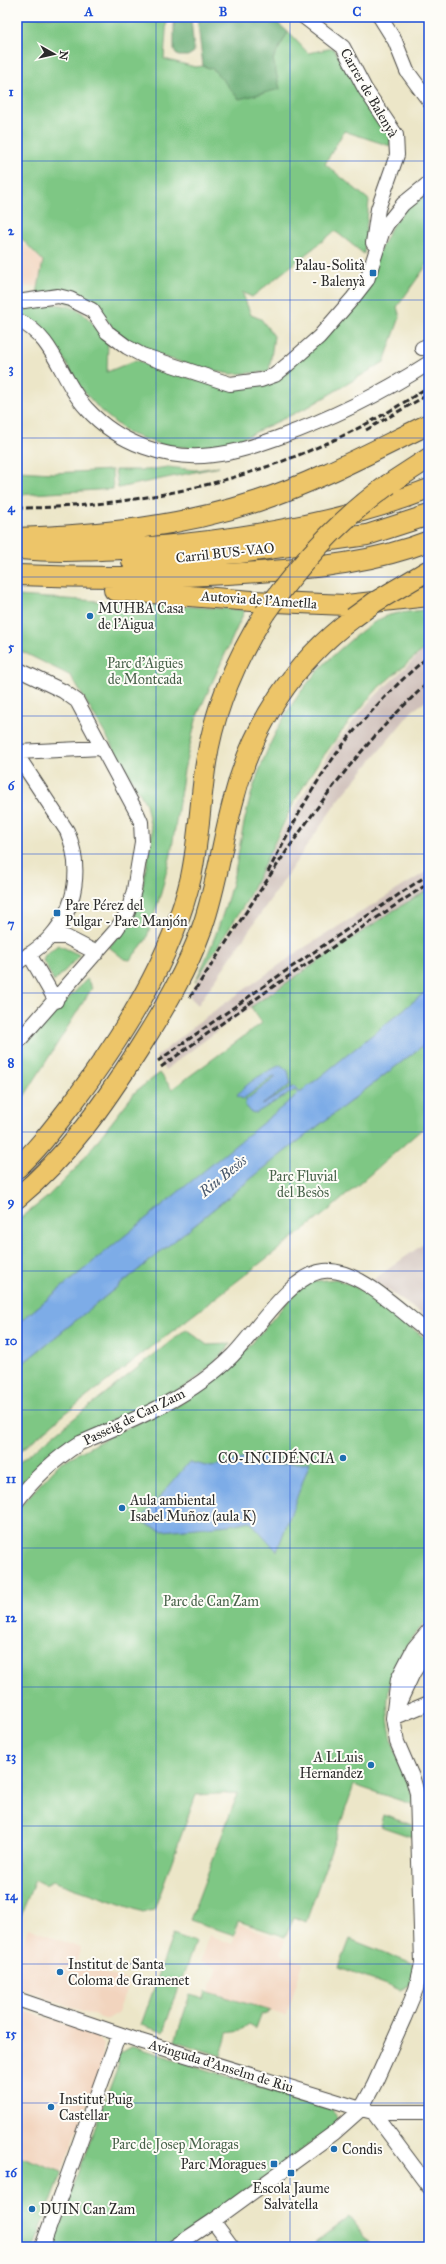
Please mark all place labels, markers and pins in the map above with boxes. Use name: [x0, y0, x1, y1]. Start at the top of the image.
place label: Palau-Solità - Balenyà: [295, 257, 365, 290]
marker: Palau-Solità - Balenyà: [368, 268, 378, 278]
place label: MUHBA Casa de l'Aigua: [98, 600, 184, 633]
marker: MUHBA Casa de l'Aigua: [85, 611, 95, 621]
place label: Pare Pérez del Pulgar - Pare Manjón: [65, 897, 188, 930]
marker: Pare Pérez del Pulgar - Pare Manjón: [52, 908, 62, 918]
place label: CO-INCIDÉNCIA: [218, 1448, 336, 1467]
marker: CO-INCIDÉNCIA: [338, 1453, 348, 1463]
place label: Aula ambiental Isabel Muñoz (aula K): [129, 1492, 256, 1526]
marker: Aula ambiental Isabel Muñoz (aula K): [117, 1503, 127, 1513]
place label: A LLuis Hernandez: [300, 1749, 364, 1782]
marker: A LLuis Hernandez: [366, 1760, 376, 1770]
place label: Institut de Santa Coloma de Gramenet: [68, 1956, 189, 1989]
marker: Institut de Santa Coloma de Gramenet: [55, 1967, 65, 1977]
place label: Institut Puig Castellar: [59, 2091, 133, 2124]
marker: Institut Puig Castellar: [46, 2102, 56, 2112]
place label: Condis: [342, 2141, 382, 2158]
marker: Condis: [329, 2144, 339, 2154]
place label: Parc Moragues: [181, 2156, 266, 2173]
marker: Parc Moragues: [269, 2159, 279, 2169]
marker: Escola Jaume Salvatella: [286, 2168, 296, 2178]
place label: Escola Jaume Salvatella: [252, 2180, 330, 2213]
place label: DUIN Can Zam: [40, 2201, 136, 2218]
marker: DUIN Can Zam: [27, 2204, 37, 2214]

